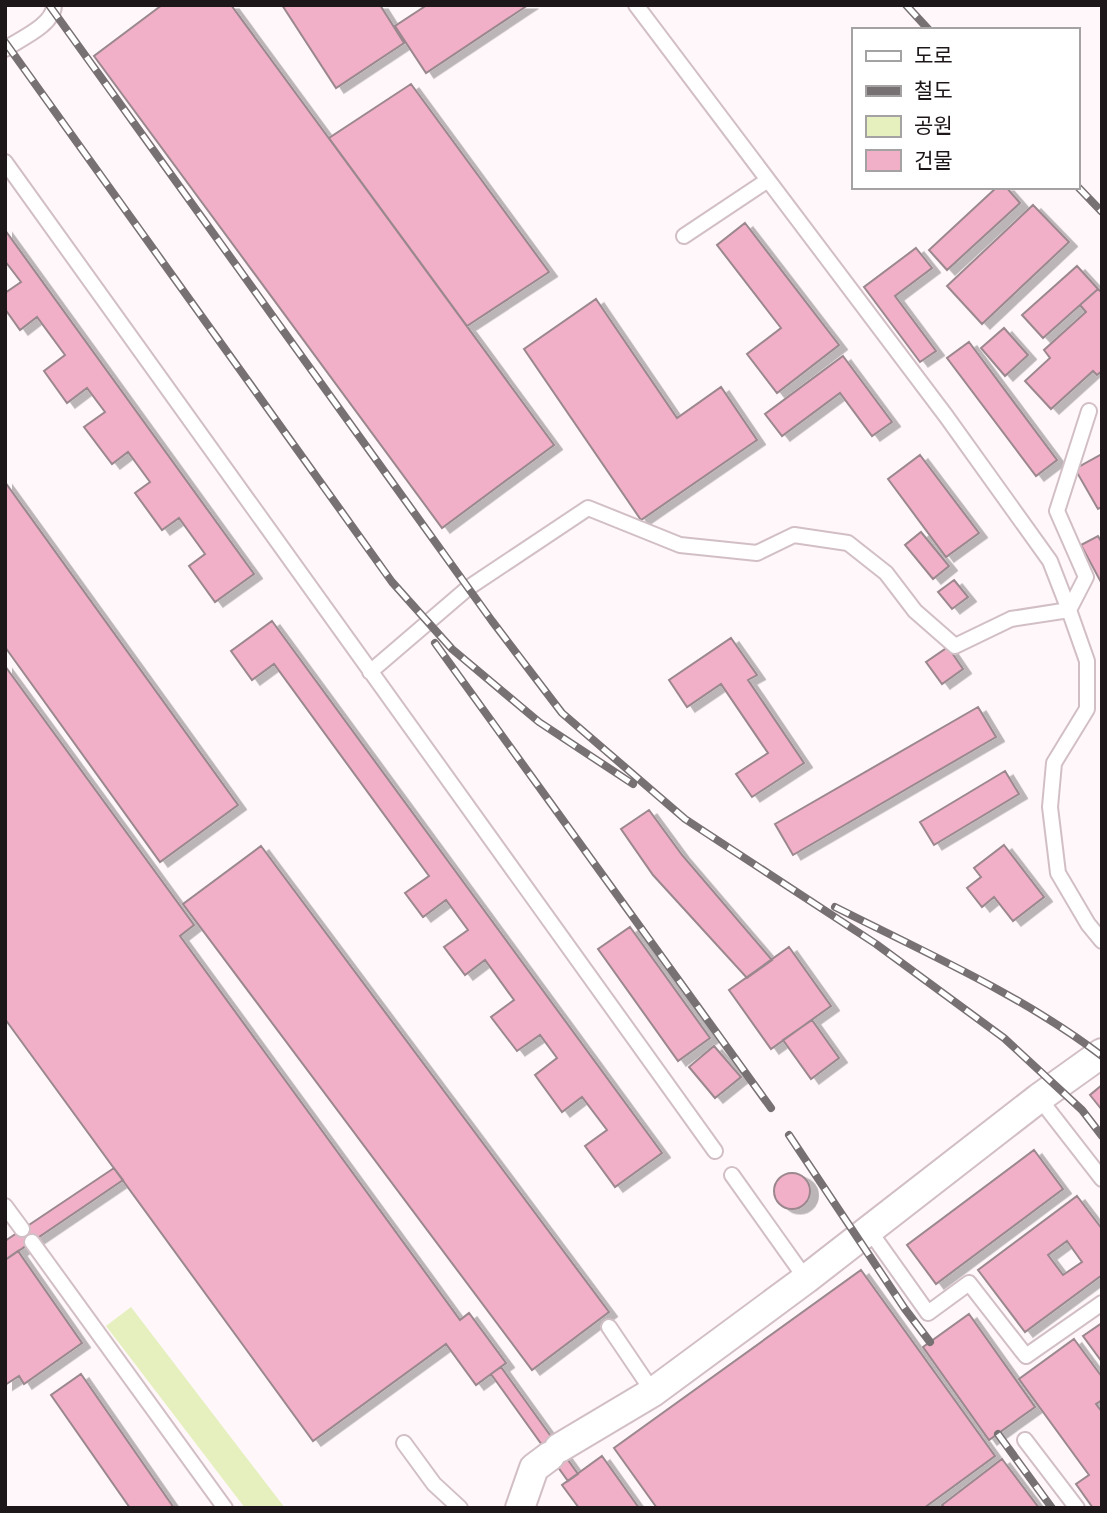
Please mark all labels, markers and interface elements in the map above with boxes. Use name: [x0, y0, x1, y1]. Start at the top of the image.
legend: [852, 28, 1079, 189]
text: 도로: [914, 43, 953, 69]
text: 철도: [914, 78, 953, 104]
text: 공원: [914, 113, 953, 139]
text: 건물: [914, 148, 953, 174]

